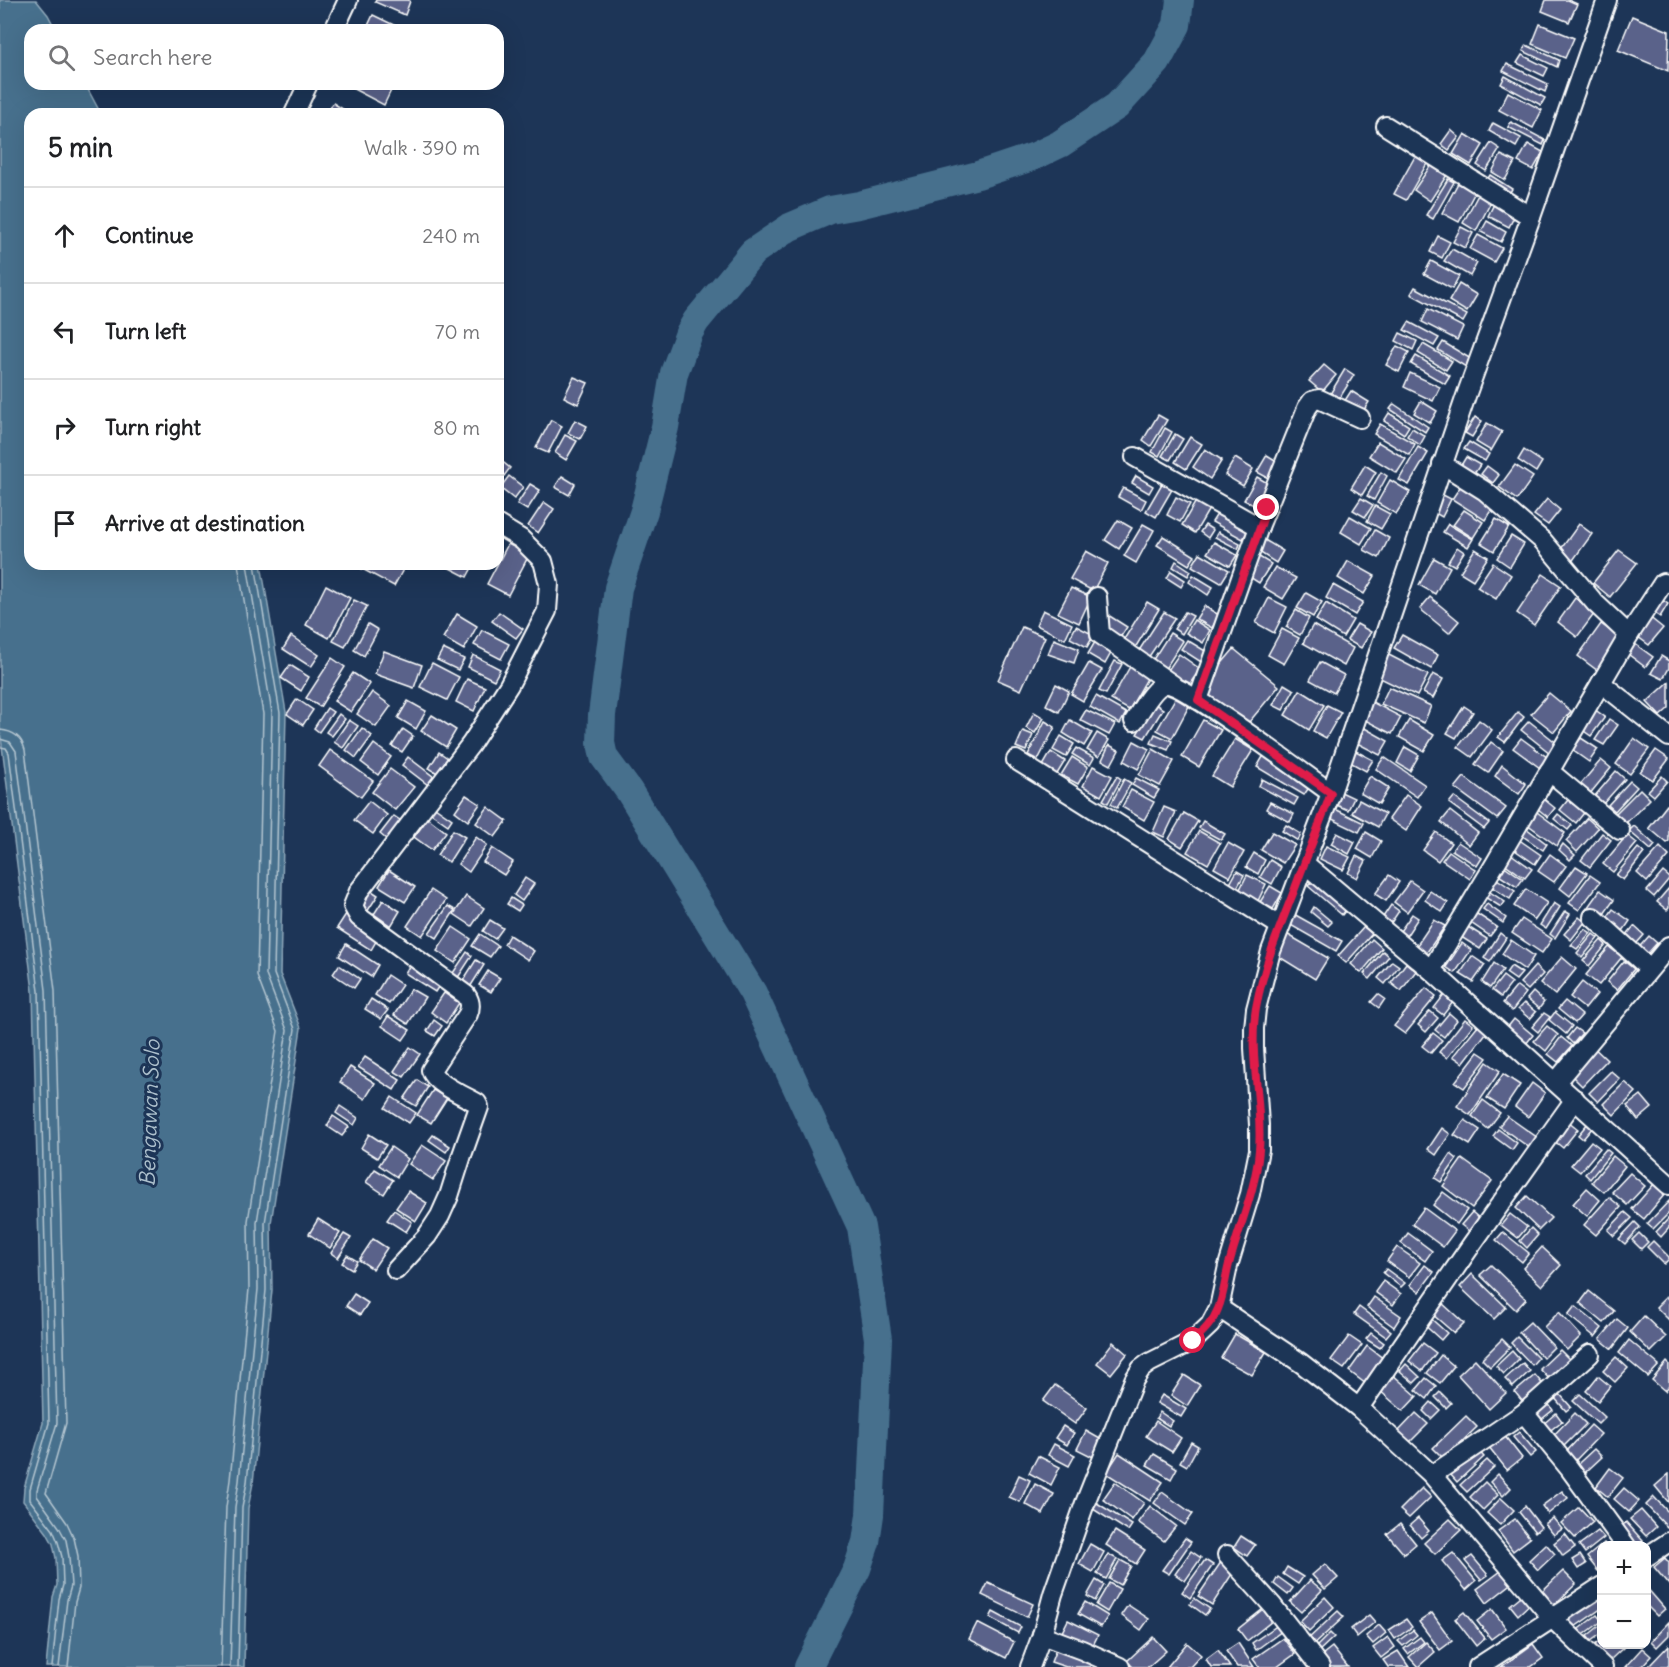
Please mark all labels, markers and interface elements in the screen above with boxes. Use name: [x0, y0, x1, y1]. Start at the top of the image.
search box: [24, 24, 504, 90]
icon: search: [45, 41, 78, 74]
text: Search here: [93, 43, 212, 71]
text: 5 min: [48, 131, 113, 164]
text: Walk · 390 m: [364, 135, 480, 160]
icon: ahead: [48, 219, 81, 252]
text: Continue: [105, 221, 194, 249]
text: 240 m: [422, 223, 480, 248]
icon: left: [48, 315, 81, 348]
text: Turn left: [105, 317, 186, 345]
text: 70 m: [435, 319, 480, 344]
icon: right: [48, 411, 81, 444]
text: Turn right: [105, 413, 201, 441]
text: 80 m: [433, 415, 480, 440]
route end: [1253, 494, 1279, 520]
icon: arrive: [48, 507, 81, 540]
text: Arrive at destination: [105, 509, 305, 537]
water label: Bengawan Solo: [133, 1038, 166, 1187]
route start: [1179, 1327, 1205, 1353]
map controls: [1597, 1541, 1651, 1649]
button: +: [1597, 1541, 1651, 1595]
button: −: [1597, 1595, 1651, 1649]

